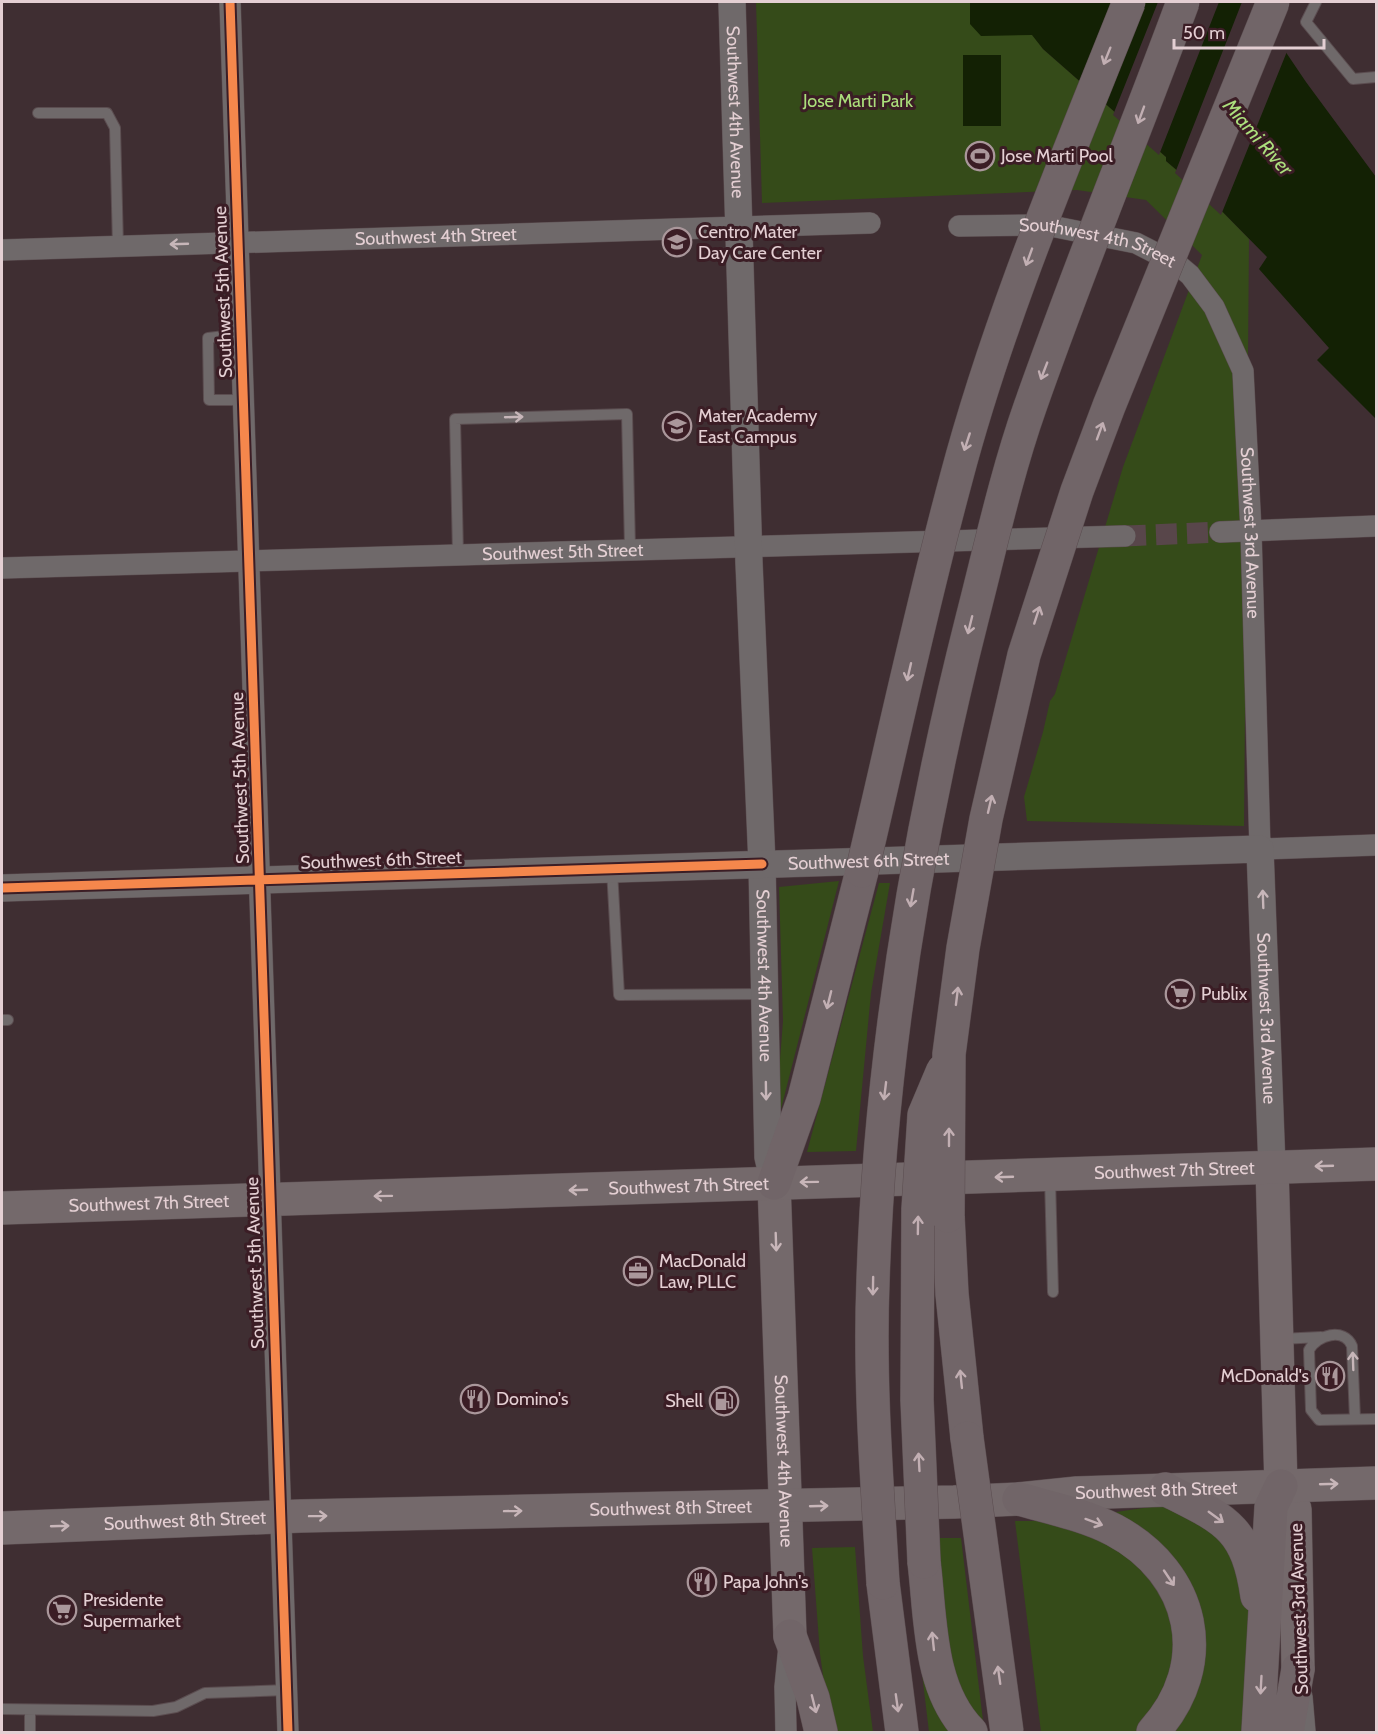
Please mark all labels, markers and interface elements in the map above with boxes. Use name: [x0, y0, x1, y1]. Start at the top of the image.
scale bar: [1174, 12, 1324, 50]
text: 50 m: [1183, 22, 1225, 44]
street label: Southwest 4th Avenue: [722, 25, 749, 199]
one-way arrow: [1101, 46, 1112, 65]
park label: Jose Marti Park: [802, 90, 914, 112]
water label: Miami River: [1218, 93, 1298, 181]
one-way arrow: [1135, 106, 1146, 124]
sports icon: Jose Marti Pool: [964, 140, 996, 172]
place label: Jose Marti Pool: [1000, 145, 1114, 167]
street label: Southwest 5th Avenue: [209, 206, 237, 378]
street label: Southwest 4th Street: [1019, 214, 1179, 272]
place label: Centro Mater Day Care Center: [698, 221, 822, 264]
street label: Southwest 4th Street: [355, 223, 517, 250]
school or university icon: Centro Mater Day Care Center: [661, 226, 693, 258]
one-way arrow: [170, 238, 190, 250]
one-way arrow: [1023, 248, 1034, 266]
one-way arrow: [1037, 361, 1048, 380]
place label: Mater Academy East Campus: [698, 405, 817, 448]
school or university icon: Mater Academy East Campus: [661, 410, 693, 442]
one-way arrow: [503, 412, 523, 423]
one-way arrow: [1095, 422, 1106, 440]
one-way arrow: [961, 432, 972, 451]
street label: Southwest 3rd Avenue: [1236, 446, 1264, 619]
street label: Southwest 5th Street: [482, 539, 644, 565]
one-way arrow: [1032, 606, 1043, 625]
one-way arrow: [964, 616, 976, 635]
one-way arrow: [903, 662, 915, 681]
street label: Southwest 5th Avenue: [226, 692, 254, 864]
one-way arrow: [984, 795, 996, 814]
street label: Southwest 6th Street: [300, 846, 462, 874]
street label: Southwest 6th Street: [787, 848, 950, 875]
one-way arrow: [906, 888, 917, 908]
street label: Southwest 4th Avenue: [752, 889, 777, 1062]
one-way arrow: [1257, 889, 1269, 909]
street label: Southwest 3rd Avenue: [1252, 932, 1281, 1104]
supermarket icon: Publix: [1164, 978, 1196, 1010]
place label: Publix: [1201, 983, 1248, 1005]
one-way arrow: [951, 987, 962, 1007]
one-way arrow: [823, 991, 835, 1010]
one-way arrow: [760, 1080, 772, 1100]
one-way arrow: [879, 1081, 890, 1101]
one-way arrow: [943, 1127, 955, 1147]
street label: Southwest 7th Street: [1094, 1157, 1255, 1184]
one-way arrow: [1315, 1160, 1335, 1172]
one-way arrow: [994, 1171, 1014, 1182]
street label: Southwest 7th Street: [608, 1172, 769, 1200]
street label: Southwest 5th Avenue: [241, 1177, 269, 1349]
one-way arrow: [799, 1177, 819, 1188]
one-way arrow: [568, 1184, 588, 1196]
street label: Southwest 7th Street: [68, 1190, 230, 1217]
one-way arrow: [373, 1190, 393, 1201]
one-way arrow: [912, 1216, 924, 1236]
one-way arrow: [771, 1231, 782, 1251]
place label: MacDonald Law, PLLC: [659, 1250, 746, 1293]
office icon: MacDonald Law, PLLC: [622, 1255, 654, 1287]
one-way arrow: [867, 1275, 879, 1295]
one-way arrow: [1347, 1351, 1359, 1371]
restaurant icon: McDonald's: [1314, 1360, 1346, 1392]
place label: McDonald's: [1221, 1365, 1309, 1387]
one-way arrow: [955, 1370, 966, 1390]
street label: Southwest 4th Avenue: [770, 1374, 798, 1548]
restaurant icon: Domino's: [459, 1383, 491, 1415]
fuel station icon: Shell: [708, 1385, 740, 1417]
place label: Domino's: [496, 1388, 568, 1410]
place label: Shell: [665, 1390, 704, 1412]
one-way arrow: [914, 1453, 925, 1473]
street label: Southwest 8th Street: [1075, 1477, 1238, 1504]
one-way arrow: [1318, 1479, 1338, 1490]
street label: Southwest 8th Street: [589, 1495, 752, 1521]
one-way arrow: [809, 1500, 829, 1512]
one-way arrow: [502, 1505, 522, 1517]
street label: Southwest 8th Street: [103, 1506, 266, 1535]
one-way arrow: [307, 1510, 327, 1521]
one-way arrow: [1208, 1511, 1224, 1523]
one-way arrow: [1084, 1517, 1103, 1528]
one-way arrow: [49, 1520, 69, 1532]
street label: Southwest 3rd Avenue: [1285, 1523, 1313, 1695]
restaurant icon: Papa John's: [686, 1566, 718, 1598]
one-way arrow: [1163, 1569, 1175, 1585]
place label: Papa John's: [723, 1571, 808, 1593]
place label: Presidente Supermarket: [83, 1589, 181, 1632]
supermarket icon: Presidente Supermarket: [46, 1594, 78, 1626]
one-way arrow: [928, 1632, 939, 1652]
one-way arrow: [994, 1665, 1005, 1685]
one-way arrow: [1255, 1675, 1266, 1695]
one-way arrow: [892, 1693, 903, 1713]
one-way arrow: [809, 1694, 821, 1713]

